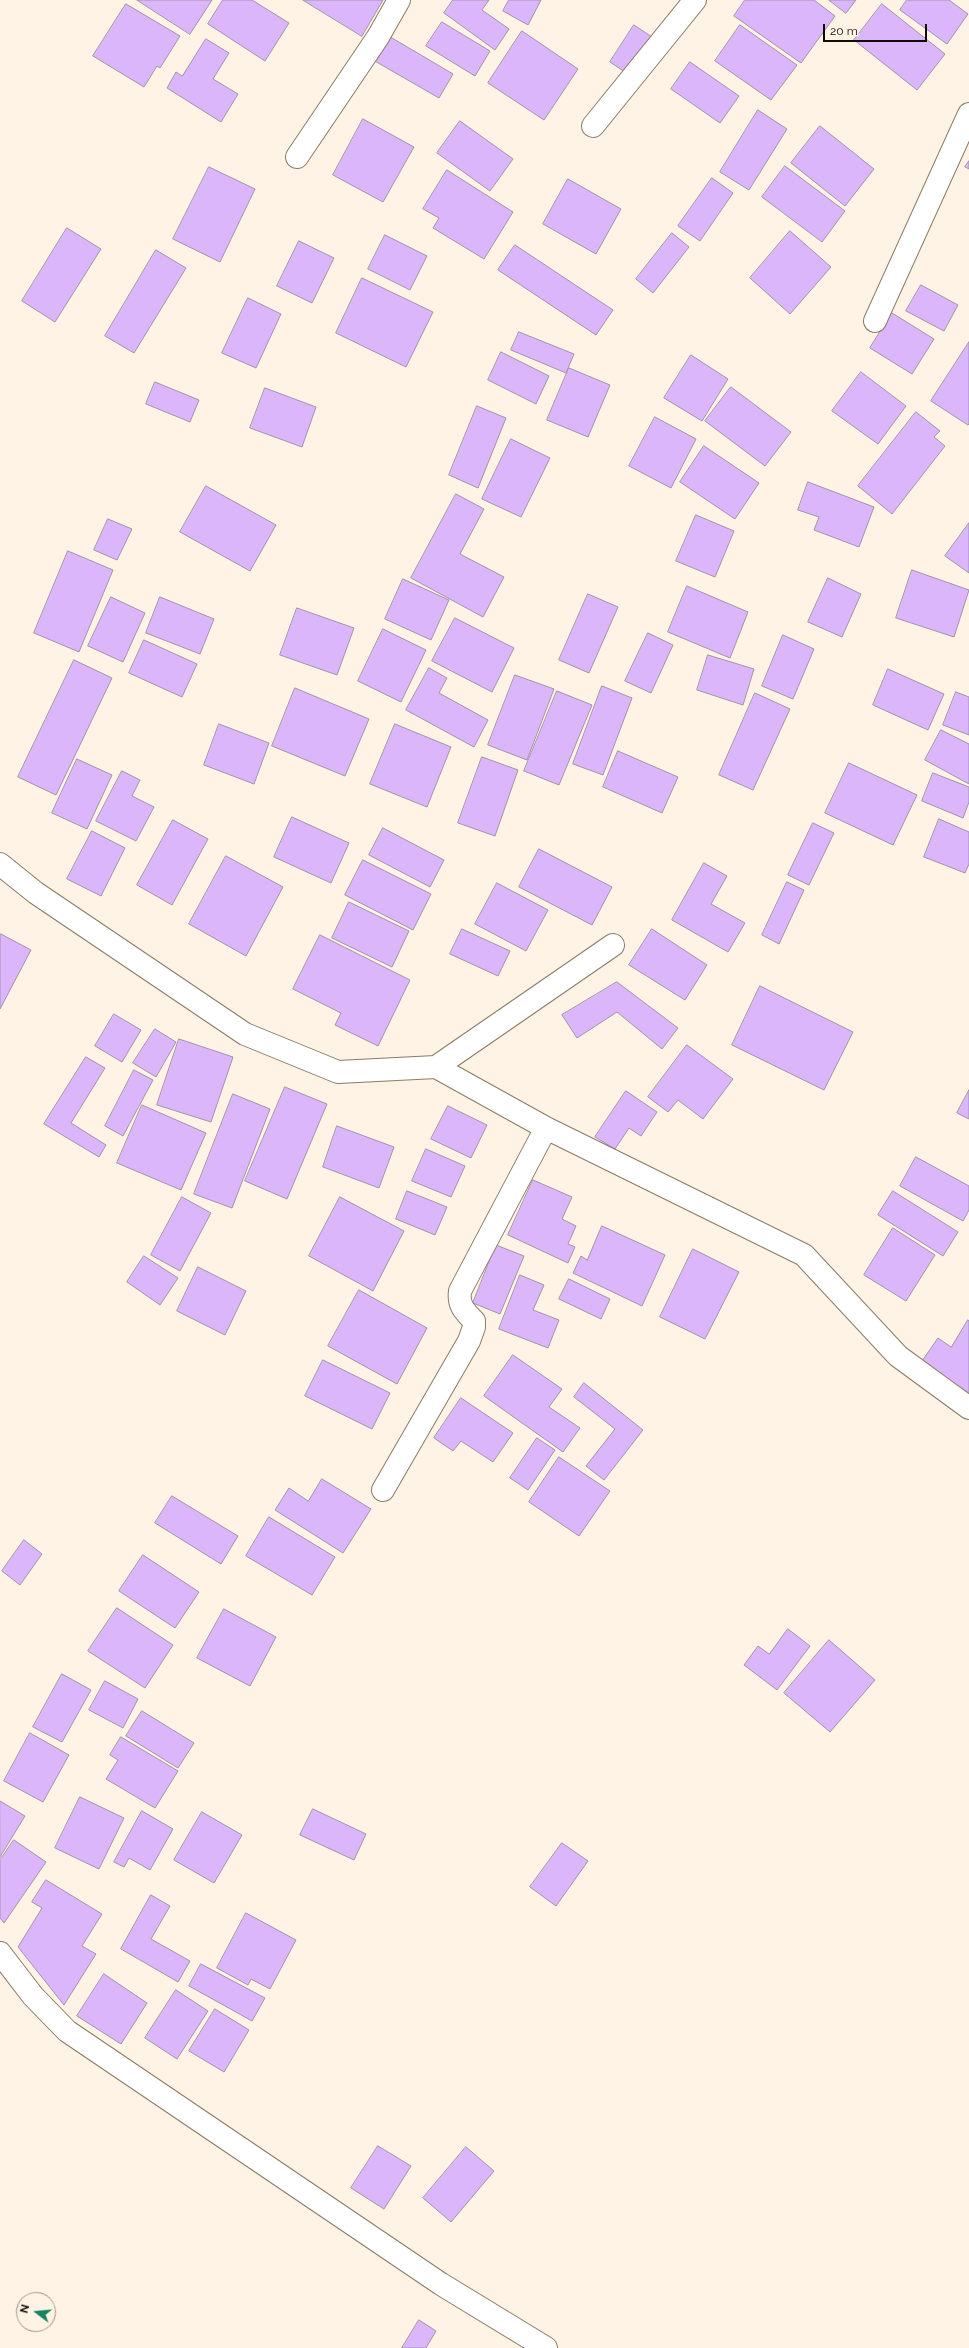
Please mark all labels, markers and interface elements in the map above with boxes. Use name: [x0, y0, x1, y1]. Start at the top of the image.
scale bar: [825, 16, 929, 42]
text: 20 m: [830, 24, 858, 38]
north arrow: [16, 2292, 56, 2332]
text: N: [18, 2303, 32, 2315]

